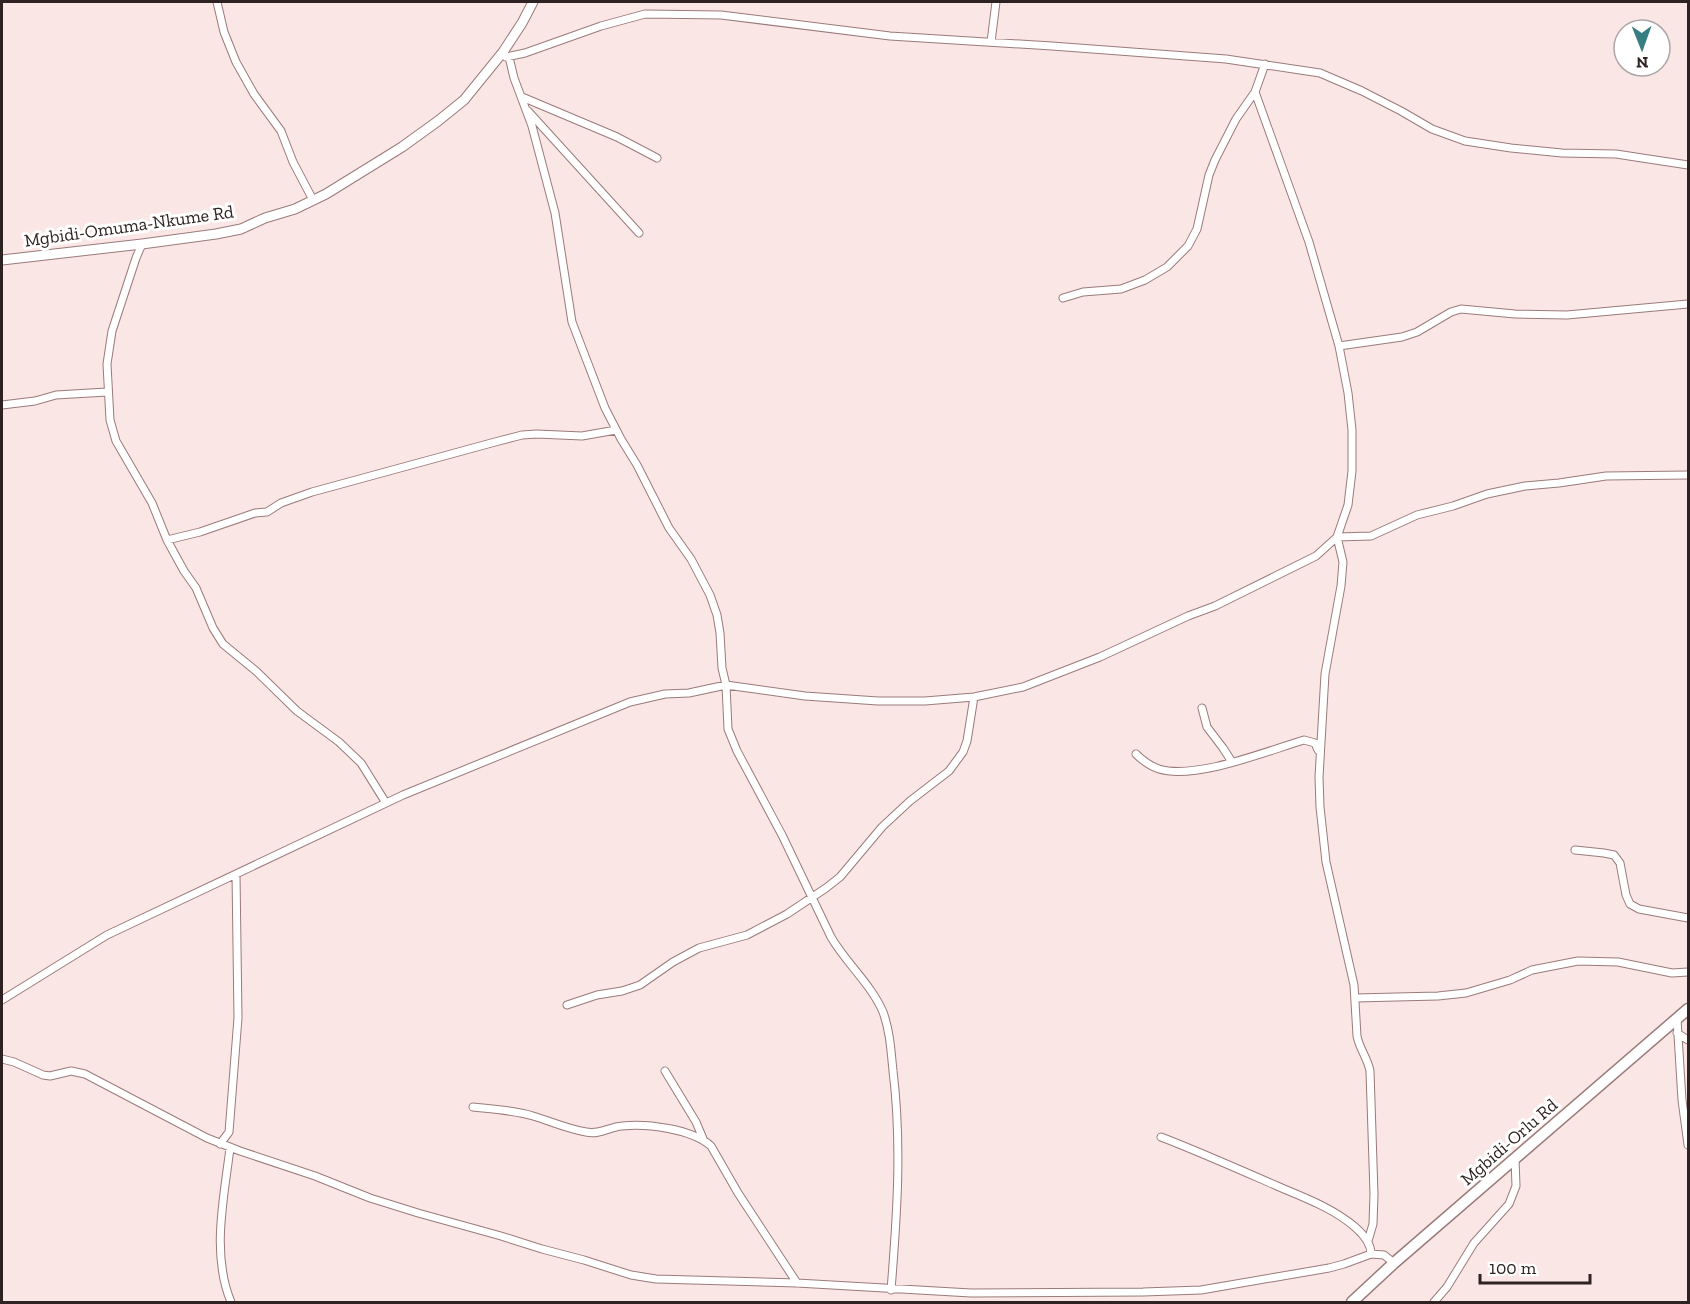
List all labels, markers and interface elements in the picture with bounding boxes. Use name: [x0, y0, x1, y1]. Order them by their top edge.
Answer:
north arrow: [1612, 18, 1672, 78]
text: N: [1636, 53, 1649, 72]
street label: Mgbidi-Omuma-Nkume Rd: [23, 200, 235, 252]
street label: Mgbidi-Orlu Rd: [1456, 1094, 1562, 1190]
scale bar: [1480, 1247, 1590, 1285]
text: 100 m: [1489, 1257, 1537, 1279]

